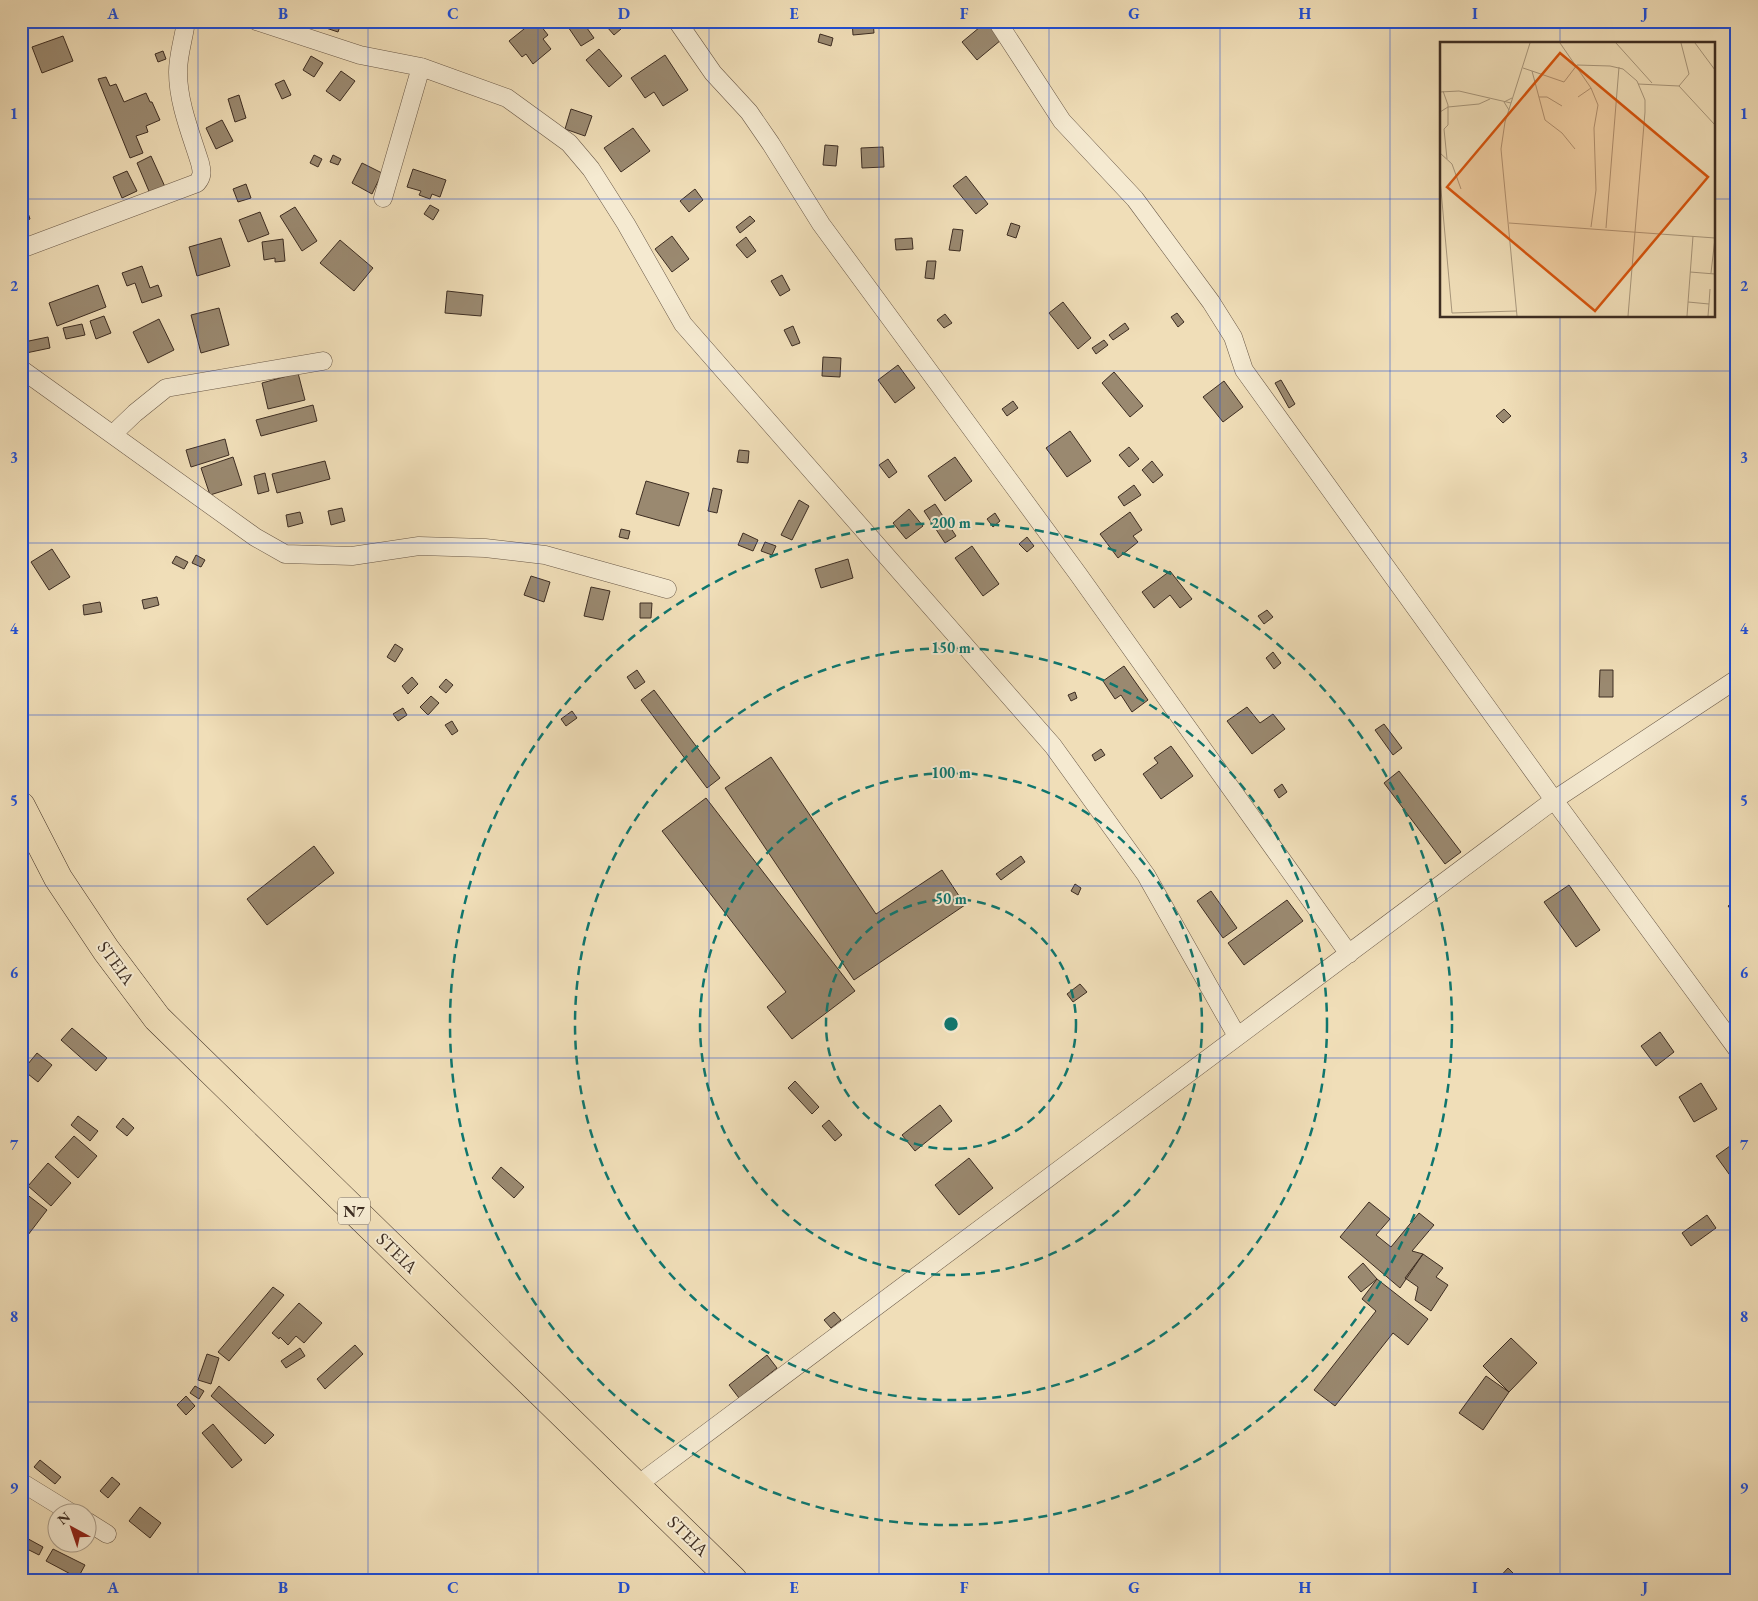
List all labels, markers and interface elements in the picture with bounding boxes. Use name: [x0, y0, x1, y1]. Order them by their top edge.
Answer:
text: A: [106, 3, 119, 24]
text: B: [278, 3, 288, 24]
text: C: [447, 3, 459, 24]
text: D: [618, 3, 630, 24]
text: E: [789, 3, 799, 24]
text: F: [960, 3, 969, 24]
text: G: [1128, 3, 1140, 24]
text: H: [1299, 3, 1312, 24]
text: I: [1472, 3, 1478, 24]
text: J: [1640, 3, 1648, 24]
inset map: [1440, 42, 1716, 318]
text: 1: [10, 103, 18, 124]
text: 1: [1740, 103, 1748, 124]
text: 2: [10, 275, 19, 296]
text: 2: [1740, 275, 1749, 296]
text: 3: [10, 447, 18, 468]
text: 3: [1740, 447, 1748, 468]
text: 200 m: [931, 513, 971, 532]
text: 4: [10, 618, 19, 639]
text: 4: [1740, 618, 1749, 639]
text: 150 m: [931, 638, 971, 657]
text: 100 m: [931, 763, 971, 782]
text: 5: [10, 790, 18, 811]
text: 5: [1740, 790, 1748, 811]
text: 50 m: [935, 889, 967, 908]
street label: STEIA: [93, 936, 140, 990]
text: 6: [10, 962, 19, 983]
text: 6: [1740, 962, 1749, 983]
centre of rings: [942, 1015, 960, 1033]
text: 7: [10, 1134, 19, 1155]
text: 7: [1740, 1134, 1749, 1155]
road number: N7: [338, 1198, 370, 1224]
street label: STEIA: [372, 1227, 423, 1278]
text: 8: [10, 1306, 18, 1327]
text: 8: [1740, 1306, 1748, 1327]
text: 9: [10, 1477, 19, 1498]
text: 9: [1740, 1477, 1749, 1498]
north arrow: [48, 1504, 98, 1554]
text: N: [54, 1507, 74, 1529]
street label: STEIA: [663, 1510, 714, 1561]
text: A: [106, 1577, 119, 1598]
text: B: [278, 1577, 288, 1598]
text: C: [447, 1577, 459, 1598]
text: D: [618, 1577, 630, 1598]
text: E: [789, 1577, 799, 1598]
text: F: [960, 1577, 969, 1598]
text: G: [1128, 1577, 1140, 1598]
text: H: [1299, 1577, 1312, 1598]
text: I: [1472, 1577, 1478, 1598]
text: J: [1640, 1577, 1648, 1598]

